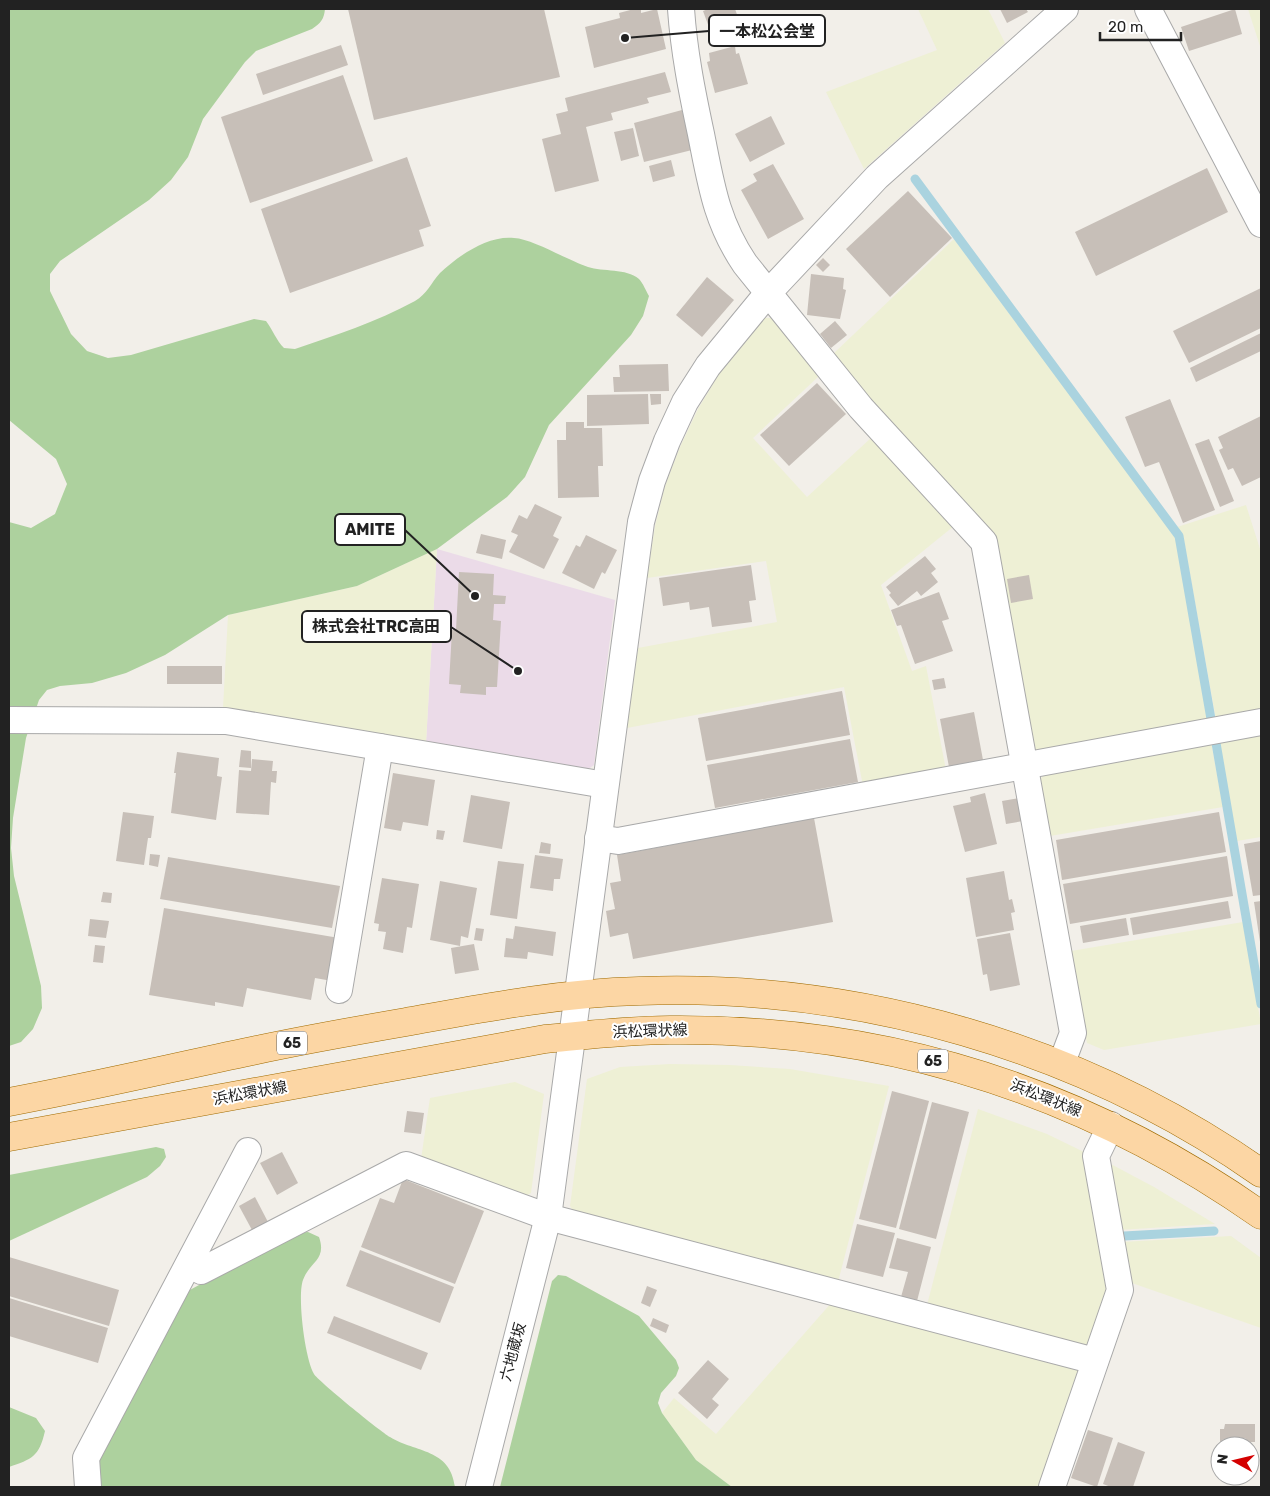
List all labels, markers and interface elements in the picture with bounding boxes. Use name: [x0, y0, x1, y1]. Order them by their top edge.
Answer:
scale bar: [1100, 10, 1181, 42]
callout: 一本松公会堂: [709, 15, 825, 46]
text: 20 m: [1108, 18, 1143, 36]
text: 一本松公会堂: [719, 22, 815, 41]
callout: AMITE: [335, 514, 405, 545]
text: AMITE: [345, 520, 395, 539]
callout: 株式会社TRC高田: [302, 611, 451, 642]
text: 株式会社TRC高田: [312, 617, 440, 636]
street label: 浜松環状線: [612, 1021, 688, 1041]
road number: 65: [277, 1032, 307, 1054]
road number: 65: [918, 1050, 948, 1072]
street label: 浜松環状線: [1008, 1076, 1084, 1120]
street label: 浜松環状線: [211, 1078, 289, 1108]
street label: 六地蔵坂: [497, 1321, 529, 1383]
north arrow: [1210, 1436, 1260, 1486]
text: N: [1214, 1453, 1232, 1465]

